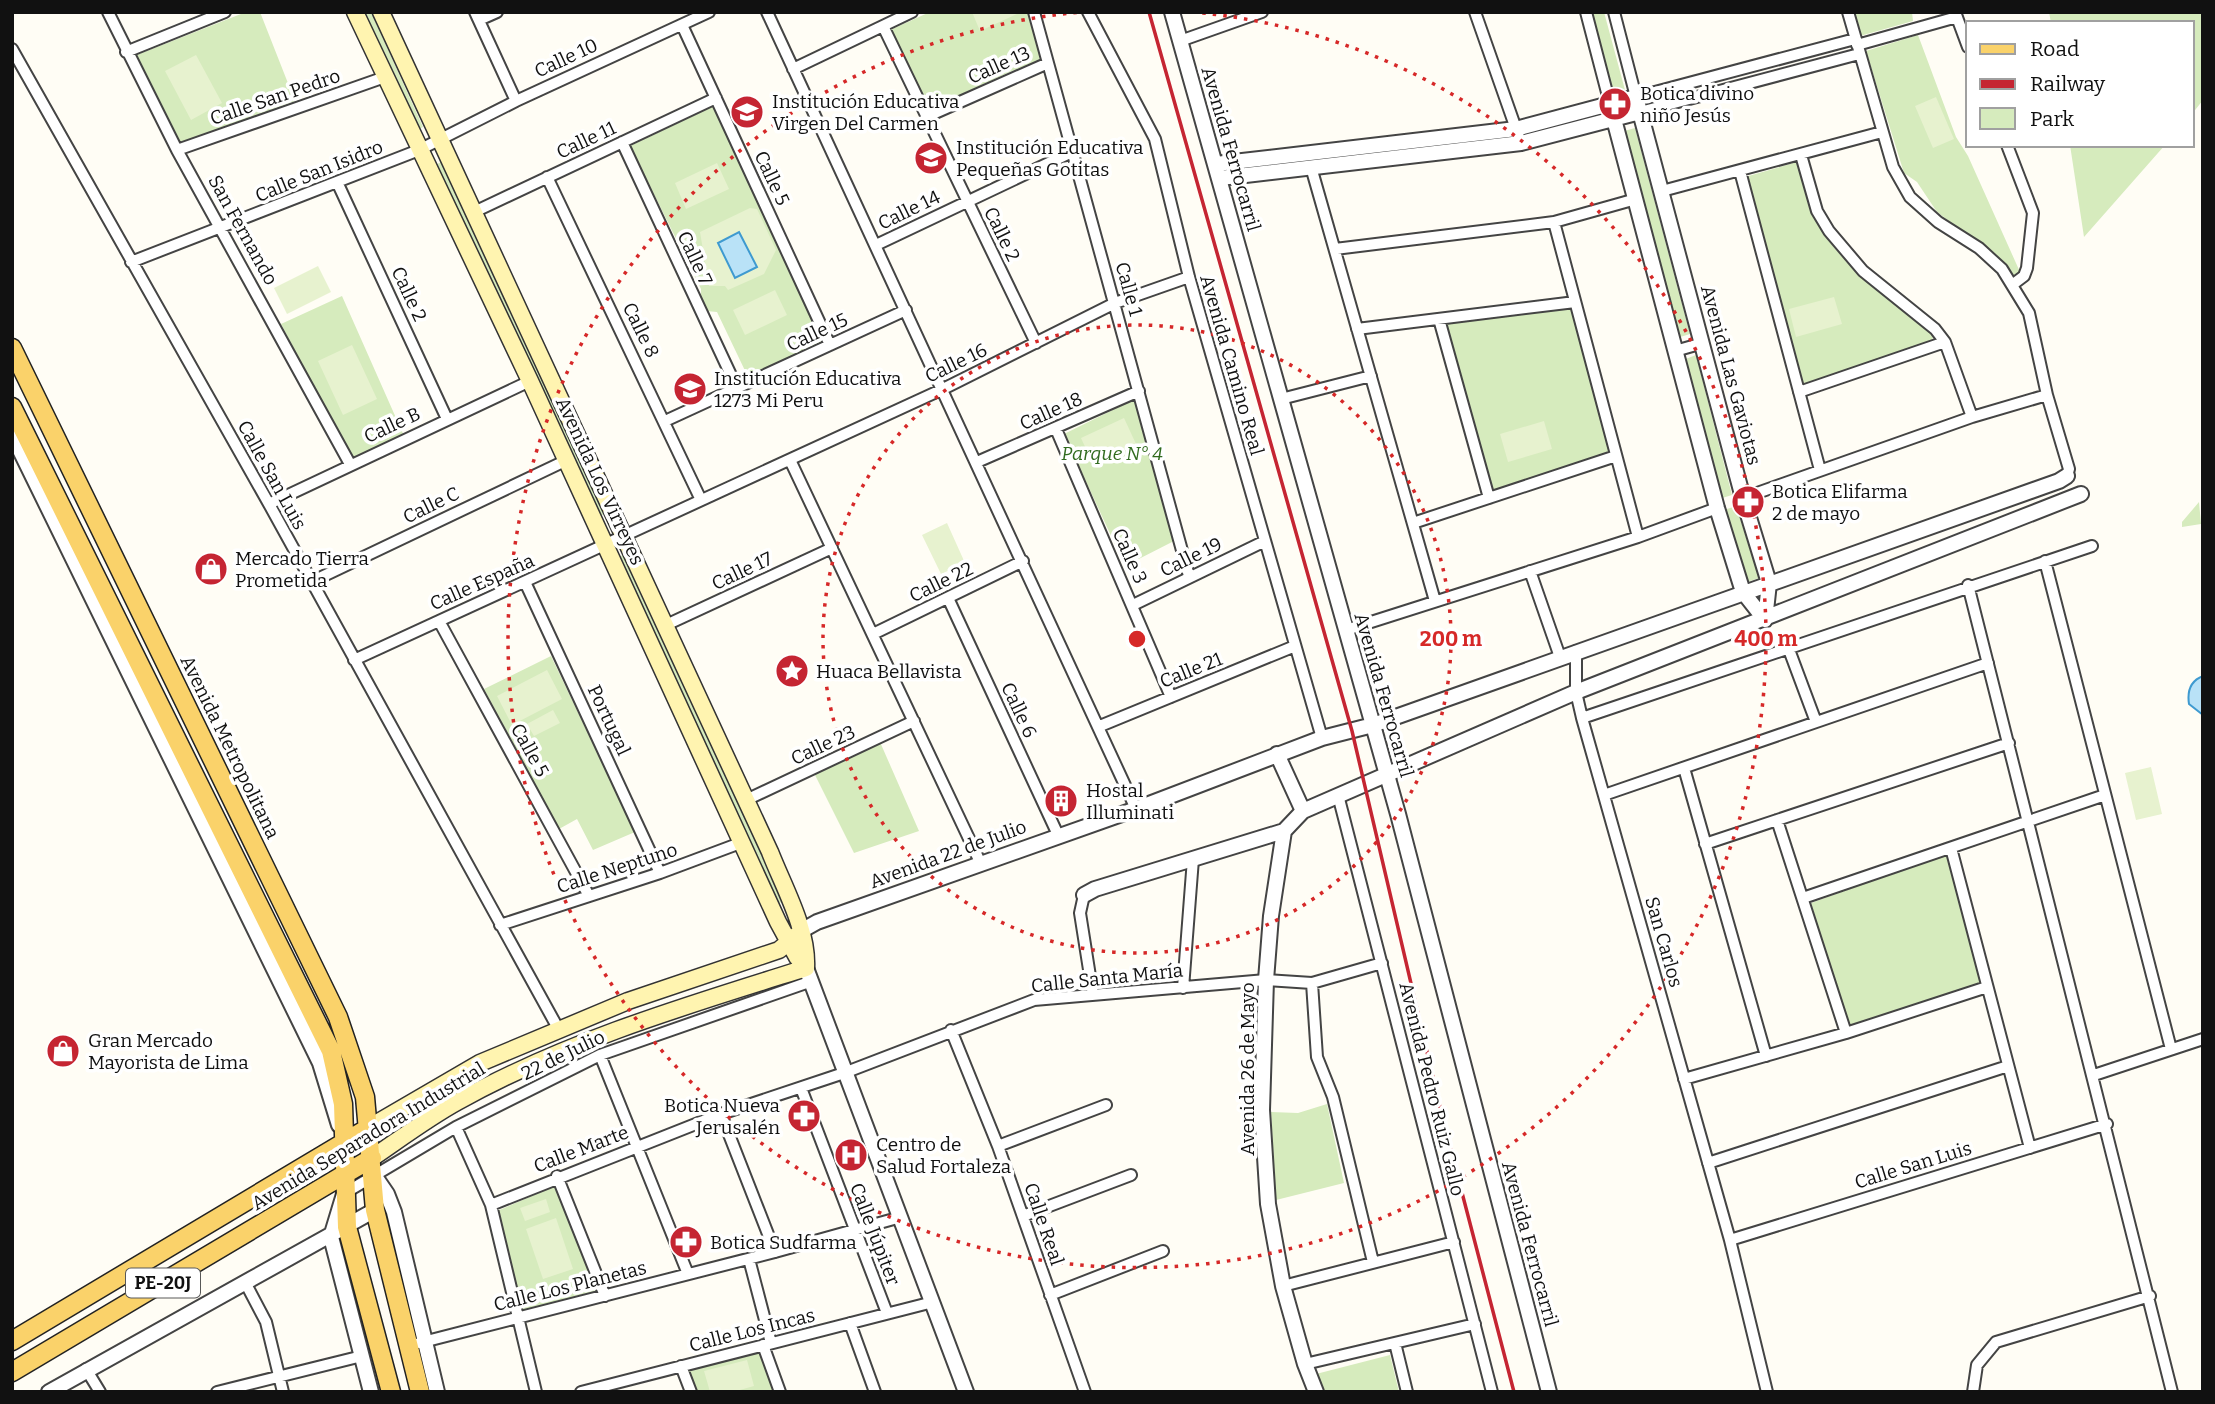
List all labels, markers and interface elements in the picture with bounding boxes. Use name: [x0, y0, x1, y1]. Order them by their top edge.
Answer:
legend: [1966, 21, 2194, 147]
street label: Calle 10: [531, 33, 601, 83]
text: Road: [2030, 36, 2079, 62]
street label: Calle 13: [964, 41, 1034, 89]
street label: Calle San Pedro: [207, 64, 343, 130]
street label: Avenida Ferrocarril: [1197, 64, 1265, 234]
text: Railway: [2030, 71, 2106, 97]
place label: Botica divino niño Jesús: [1640, 82, 1754, 127]
pharmacy icon: Botica divino niño Jesús: [1596, 85, 1634, 123]
place label: Institución Educativa Virgen Del Carmen: [772, 90, 960, 135]
school or university icon: Institución Educativa Virgen Del Carmen: [728, 93, 766, 131]
text: Park: [2030, 106, 2074, 132]
street label: Calle 11: [553, 116, 620, 164]
street label: Calle San Isidro: [252, 135, 386, 207]
place label: Institución Educativa Pequeñas Gotitas: [956, 136, 1144, 181]
school or university icon: Institución Educativa Pequeñas Gotitas: [912, 139, 950, 177]
street label: Calle 5: [749, 147, 795, 209]
street label: San Fernando: [203, 171, 283, 289]
street label: Calle 14: [874, 185, 944, 235]
street label: Calle 2: [979, 203, 1025, 265]
street label: Calle 7: [673, 227, 718, 289]
street label: Calle 1: [1110, 259, 1148, 319]
street label: Calle 2: [386, 263, 432, 325]
street label: Avenida Camino Real: [1195, 272, 1269, 458]
street label: Avenida Las Gaviotas: [1696, 283, 1766, 467]
street label: Calle 8: [618, 299, 664, 361]
street label: Calle 15: [783, 308, 851, 356]
street label: Calle 16: [921, 338, 991, 388]
place label: Institución Educativa 1273 Mi Peru: [714, 367, 902, 412]
school or university icon: Institución Educativa 1273 Mi Peru: [671, 370, 709, 408]
street label: Calle 18: [1016, 387, 1086, 435]
street label: Avenida Los Virreyes: [551, 393, 649, 569]
street label: Calle B: [360, 402, 424, 448]
street label: Calle San Luis: [233, 416, 311, 534]
park label: Parque N° 4: [1061, 442, 1163, 465]
place label: Botica Elifarma 2 de mayo: [1772, 480, 1908, 525]
street label: Calle C: [399, 482, 463, 528]
pharmacy icon: Botica Elifarma 2 de mayo: [1729, 483, 1767, 521]
street label: Calle 3: [1108, 525, 1152, 587]
street label: Calle 19: [1156, 532, 1226, 582]
place label: Mercado Tierra Prometida: [235, 547, 369, 592]
street label: Calle 17: [708, 547, 776, 595]
street label: Calle España: [426, 548, 538, 615]
shop icon: Mercado Tierra Prometida: [192, 550, 230, 588]
street label: Calle 22: [905, 557, 977, 607]
street label: Avenida Ferrocarril: [1350, 610, 1418, 780]
text: 200 m: [1420, 626, 1482, 652]
text: 400 m: [1734, 626, 1798, 652]
centre of rings: [1125, 627, 1149, 651]
street label: Calle 21: [1156, 647, 1226, 693]
street label: Avenida Metropolitana: [176, 652, 285, 843]
place icon: Huaca Bellavista: [773, 652, 811, 690]
place label: Huaca Bellavista: [816, 660, 962, 683]
street label: Calle 6: [996, 679, 1042, 741]
street label: Portugal: [583, 681, 635, 759]
street label: Calle 5: [506, 719, 554, 781]
street label: Calle 23: [787, 720, 859, 770]
place label: Hostal Illuminati: [1086, 779, 1174, 824]
building icon: Hostal Illuminati: [1042, 782, 1080, 820]
street label: Avenida 22 de Julio: [866, 815, 1030, 893]
street label: Calle Neptuno: [554, 838, 680, 898]
street label: San Carlos: [1640, 894, 1688, 990]
street label: Calle Santa María: [1030, 959, 1185, 997]
street label: Avenida Pedro Ruiz Gallo: [1394, 980, 1470, 1198]
street label: Avenida 26 de Mayo: [1236, 982, 1259, 1156]
street label: 22 de Julio: [518, 1025, 608, 1085]
place label: Gran Mercado Mayorista de Lima: [88, 1029, 249, 1074]
shop icon: Gran Mercado Mayorista de Lima: [44, 1032, 82, 1070]
street label: Avenida Separadora Industrial: [247, 1057, 489, 1215]
place label: Botica Nueva Jerusalén: [664, 1094, 781, 1139]
pharmacy icon: Botica Nueva Jerusalén: [785, 1097, 823, 1135]
street label: Calle Marte: [530, 1120, 632, 1178]
place label: Centro de Salud Fortaleza: [876, 1133, 1012, 1178]
hospital icon: Centro de Salud Fortaleza: [832, 1136, 870, 1174]
street label: Calle San Luis: [1852, 1136, 1974, 1194]
street label: Avenida Ferrocarril: [1497, 1159, 1563, 1329]
street label: Calle Júpiter: [845, 1180, 905, 1289]
street label: Calle Real: [1019, 1180, 1069, 1268]
pharmacy icon: Botica Sudfarma: [667, 1223, 705, 1261]
place label: Botica Sudfarma: [710, 1231, 857, 1254]
street label: Calle Los Planetas: [491, 1256, 649, 1316]
road number: PE-20J: [126, 1268, 200, 1298]
street label: Calle Los Incas: [687, 1303, 817, 1357]

